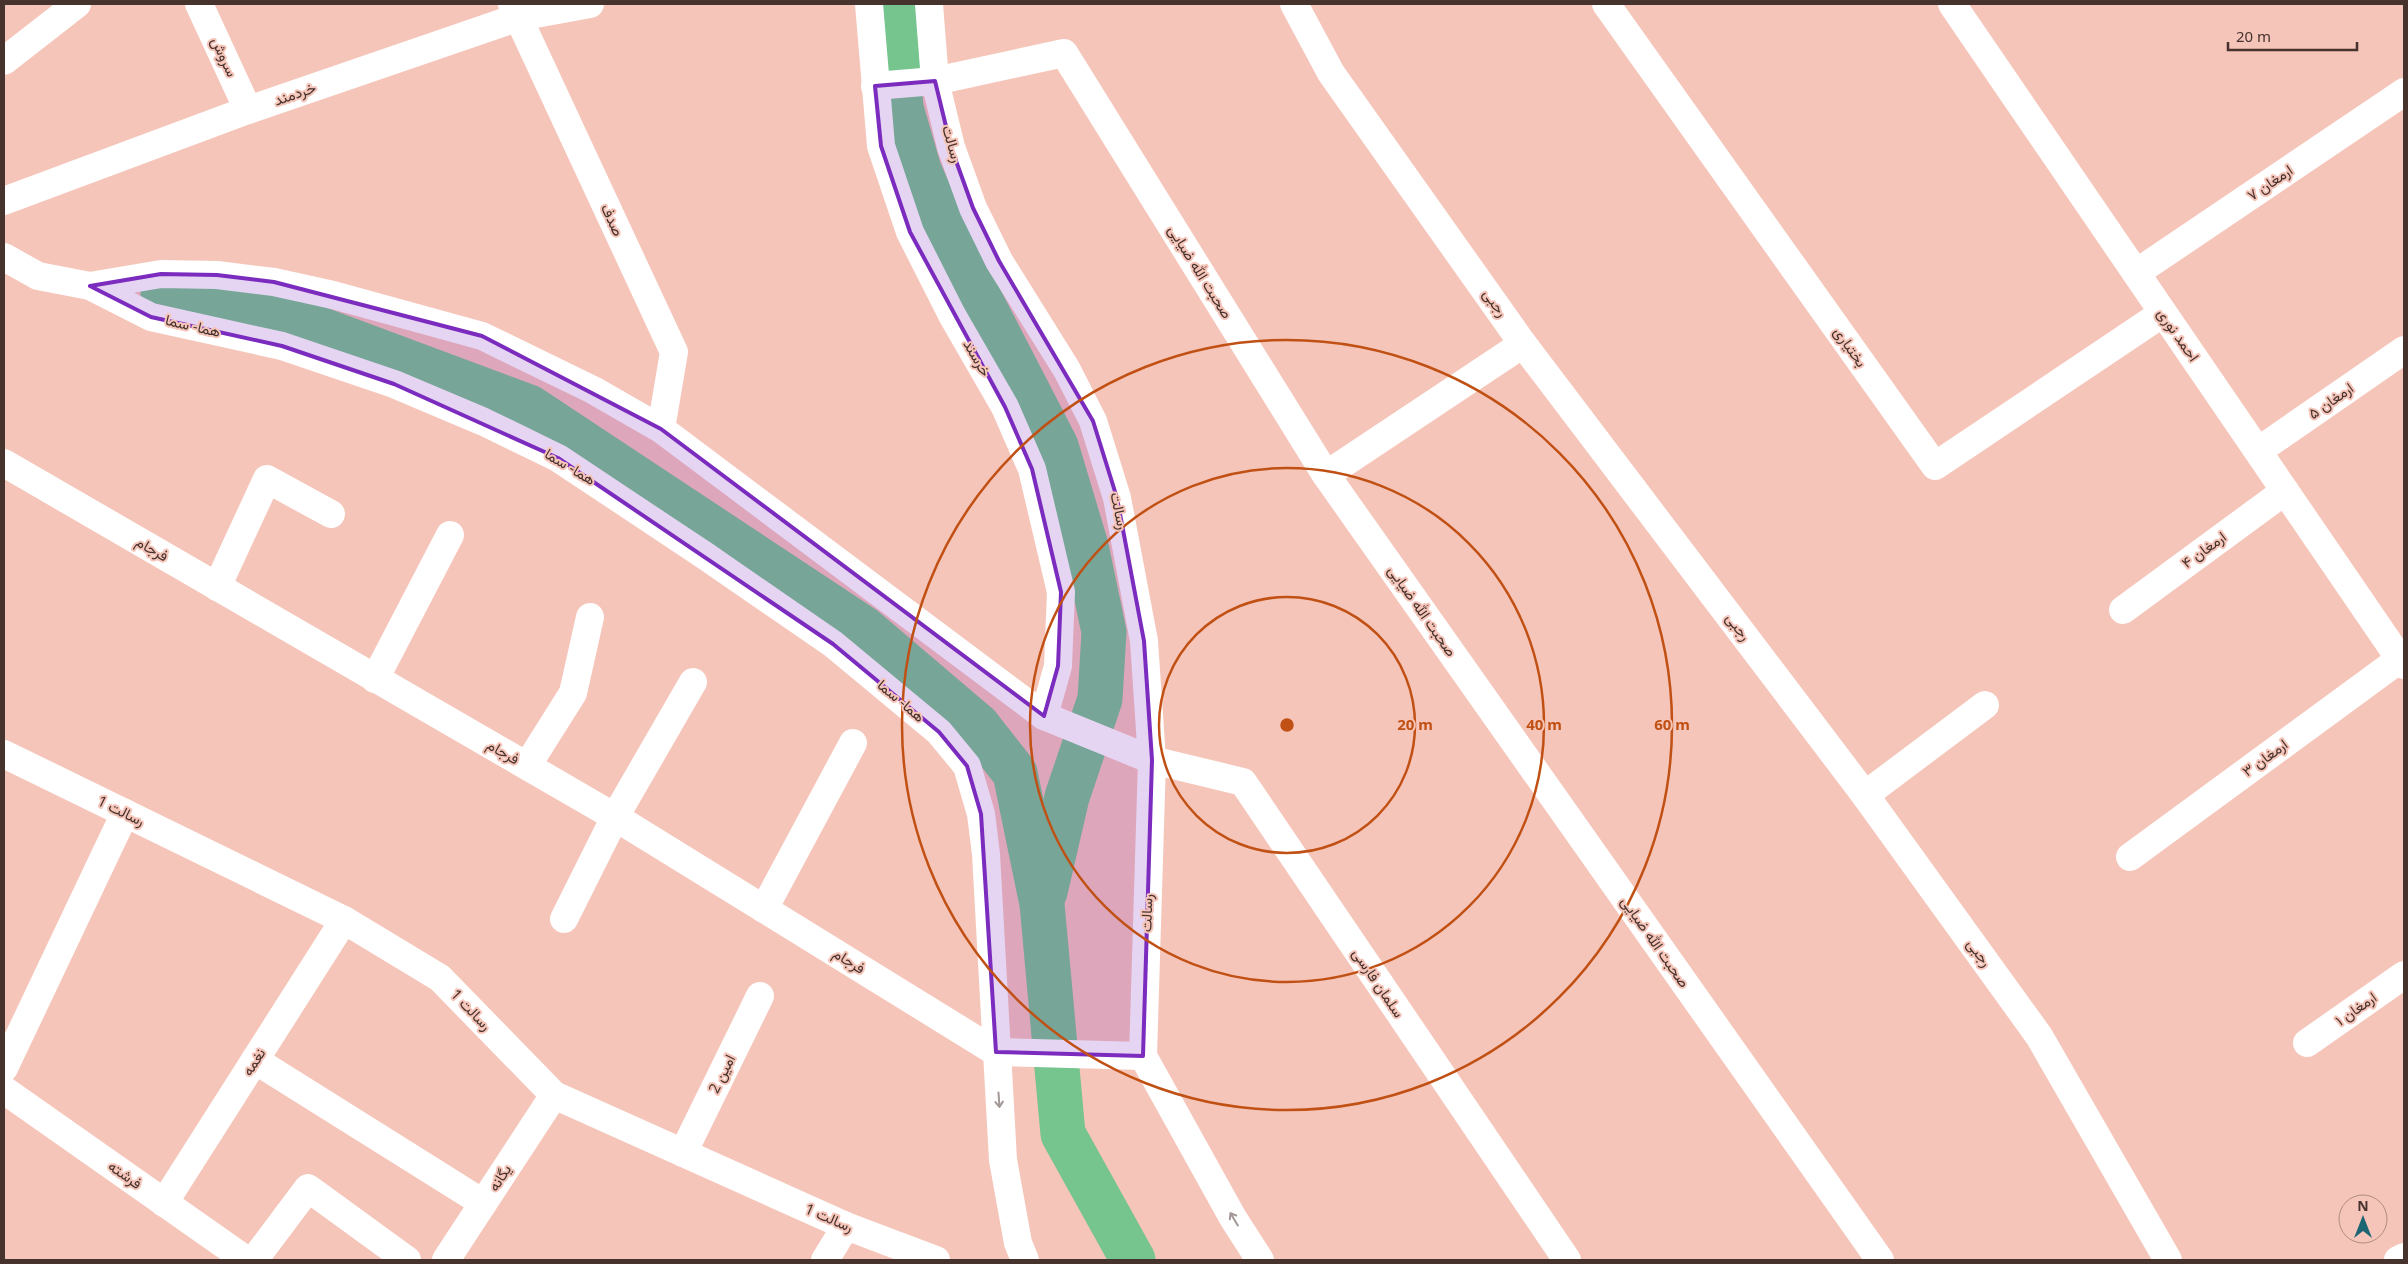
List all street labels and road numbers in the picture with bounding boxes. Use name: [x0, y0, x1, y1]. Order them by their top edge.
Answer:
street label: سروش: [206, 33, 243, 80]
street label: خردمند: [271, 77, 318, 109]
street label: رسالت: [938, 123, 968, 165]
street label: ارمغان ۷: [2243, 160, 2296, 205]
street label: صدف: [597, 200, 629, 239]
street label: صحبت الله ضیایی: [1163, 221, 1238, 323]
street label: رجبی: [1478, 284, 1513, 321]
street label: احمد نوری: [2152, 304, 2204, 366]
street label: هما- سما: [164, 309, 223, 341]
street label: بختیاری: [1829, 322, 1872, 371]
street label: خرسند: [959, 335, 996, 380]
street label: ارمغان ۵: [2304, 377, 2357, 423]
street label: هما- سما: [541, 443, 600, 489]
street label: رسالت: [1106, 490, 1134, 531]
street label: ارمغان ۴: [2177, 526, 2230, 572]
street label: فرجام: [132, 531, 173, 566]
street label: صحبت الله ضیایی: [1383, 561, 1462, 661]
street label: رجبی: [1721, 608, 1756, 645]
street label: هما- سما: [874, 675, 930, 726]
street label: فرجام: [483, 734, 524, 769]
street label: ارمغان ۳: [2238, 734, 2291, 781]
street label: رسالت 1: [94, 790, 149, 830]
street label: صحبت الله ضیایی: [1616, 892, 1695, 992]
street label: رسالت: [1135, 894, 1157, 932]
street label: رجبی: [1962, 934, 1997, 971]
street label: فرجام: [829, 943, 870, 979]
street label: سلمان فارسی: [1347, 944, 1409, 1022]
street label: رسالت 1: [447, 984, 496, 1034]
street label: ارمغان ۱: [2331, 987, 2380, 1030]
street label: نغمه: [237, 1044, 269, 1079]
street label: امین 2: [703, 1051, 740, 1097]
street label: فرشته: [105, 1155, 147, 1193]
street label: یگانه: [483, 1160, 515, 1195]
street label: رسالت 1: [802, 1198, 857, 1236]

